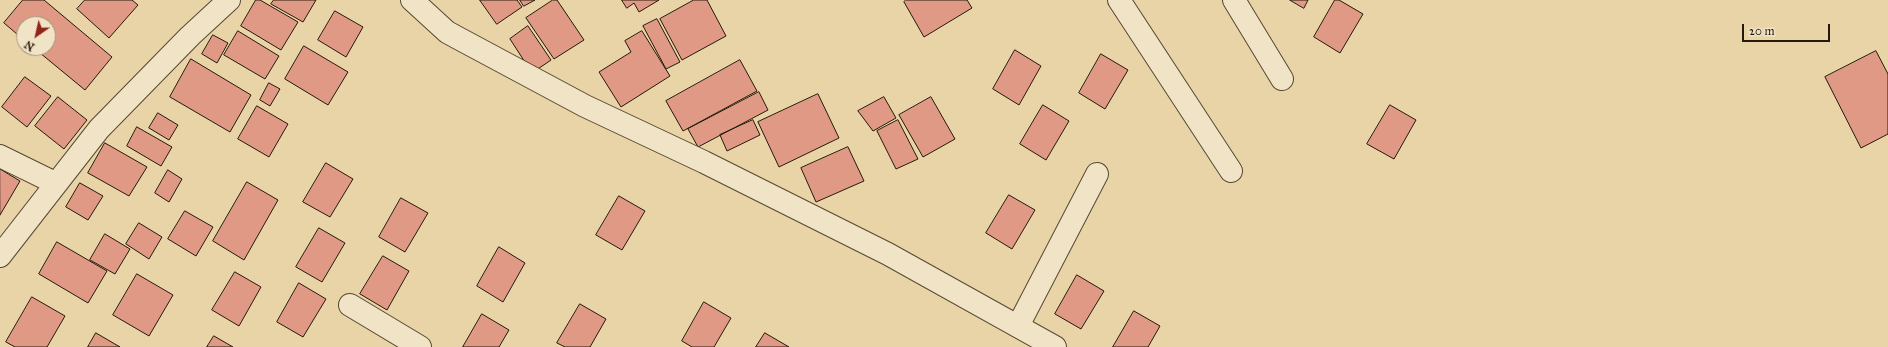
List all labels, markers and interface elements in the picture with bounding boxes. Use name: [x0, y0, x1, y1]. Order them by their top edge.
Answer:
north arrow: [16, 16, 56, 56]
scale bar: [1744, 16, 1832, 42]
text: 20 m: [1749, 24, 1775, 38]
text: N: [22, 38, 37, 54]

